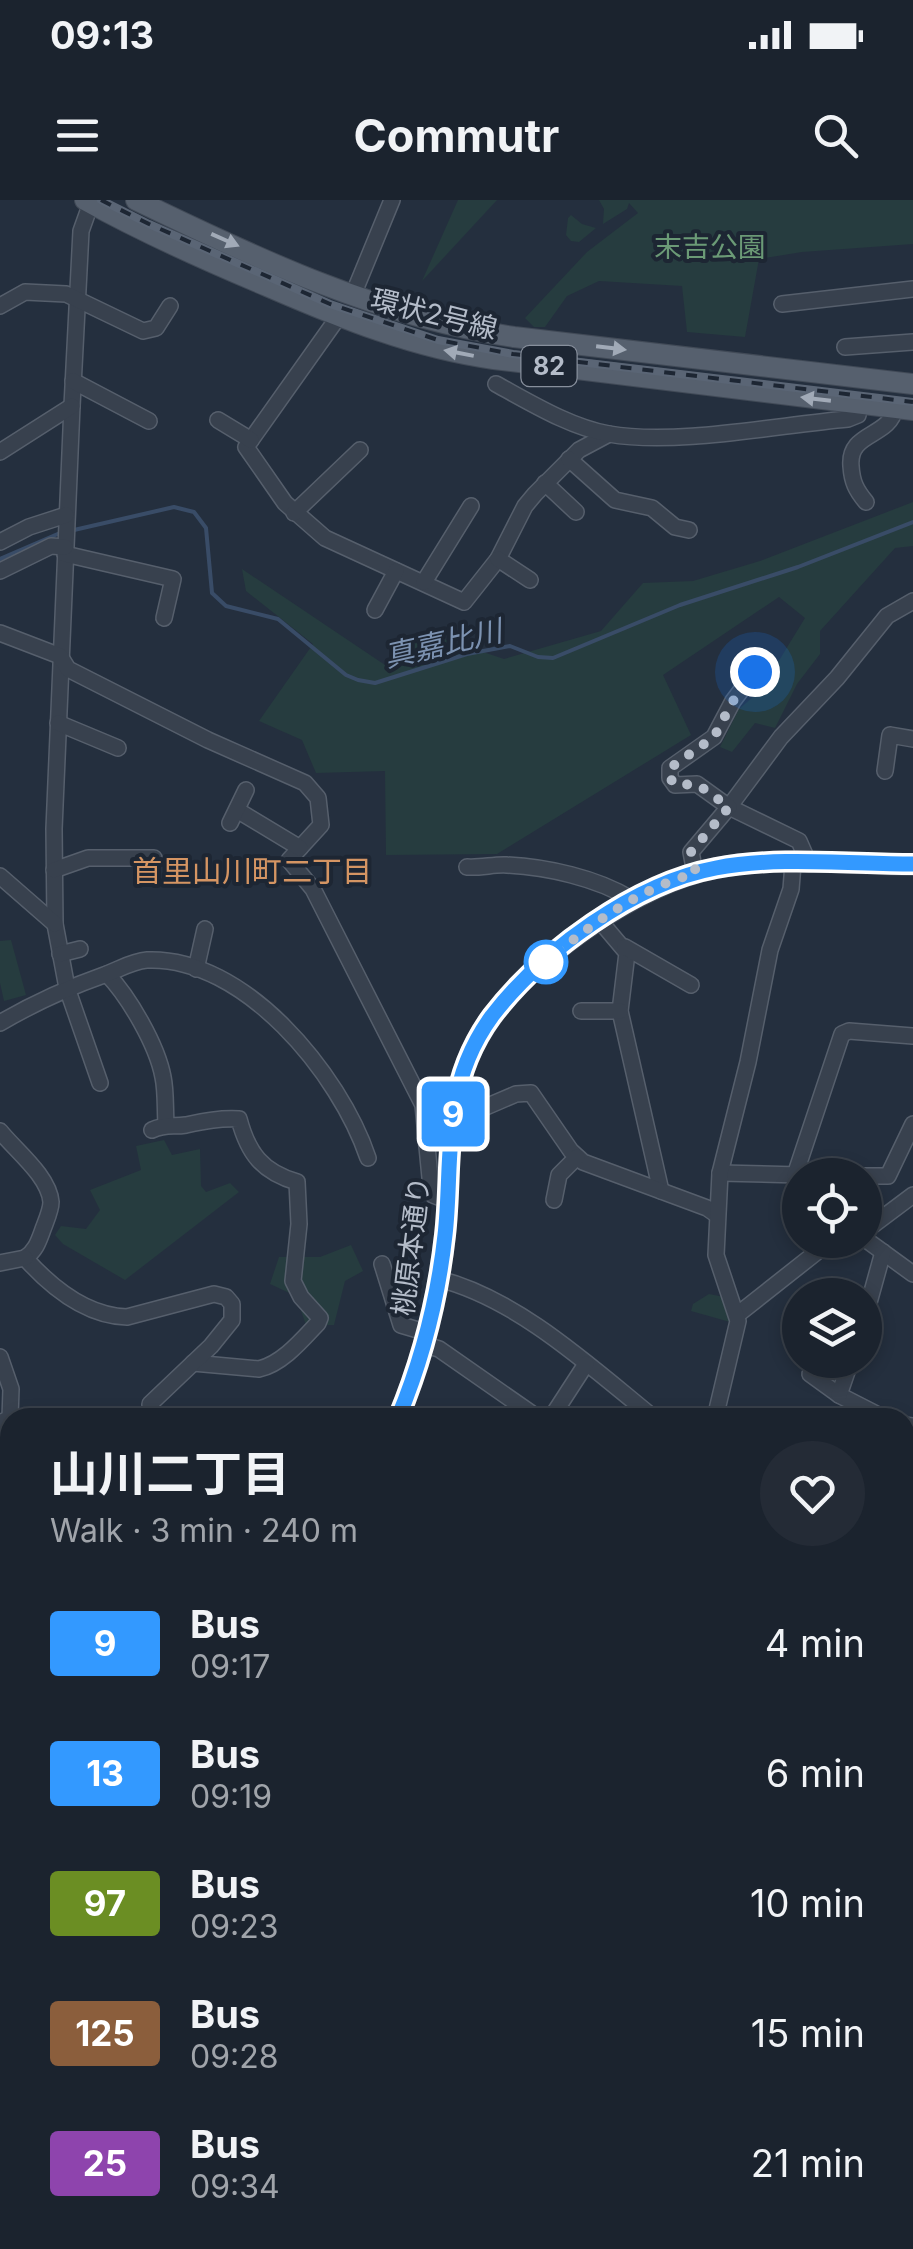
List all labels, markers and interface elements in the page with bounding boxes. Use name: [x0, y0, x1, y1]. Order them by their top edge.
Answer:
text: 09:13: [50, 12, 154, 58]
icon: menu: [50, 108, 105, 163]
text: Commutr: [354, 108, 559, 163]
icon: search: [808, 108, 863, 163]
park label: 末吉公園: [654, 230, 766, 264]
one-way arrow: [210, 232, 240, 248]
street label: 環状2号線: [367, 282, 501, 346]
one-way arrow: [596, 340, 627, 356]
one-way arrow: [443, 345, 474, 361]
road number: 82: [522, 346, 576, 386]
one-way arrow: [800, 391, 832, 407]
water label: 真嘉比川: [380, 611, 508, 674]
your location: [730, 647, 780, 697]
district label: 首里山川町二丁目: [132, 853, 372, 889]
unlabelled marker: [525, 941, 567, 983]
line badge: 9: [420, 1082, 486, 1146]
text: 9: [442, 1093, 464, 1135]
map controls: [782, 1158, 882, 1378]
button: locate: [782, 1158, 882, 1258]
street label: 桃原本通り: [386, 1174, 436, 1318]
button: layers: [782, 1278, 882, 1378]
button: heart: [760, 1441, 865, 1546]
text: 山川二丁目: [50, 1444, 290, 1503]
text: Walk · 3 min · 240 m: [50, 1511, 358, 1550]
text: Bus: [190, 1601, 260, 1647]
text: 4 min: [765, 1620, 865, 1666]
text: 9: [94, 1622, 116, 1664]
text: 09:17: [190, 1647, 270, 1686]
text: Bus: [190, 1731, 260, 1777]
text: 6 min: [766, 1750, 865, 1796]
text: 13: [86, 1752, 124, 1794]
text: 09:19: [190, 1777, 272, 1816]
text: Bus: [190, 1861, 260, 1907]
text: 10 min: [750, 1880, 865, 1926]
text: 97: [84, 1882, 126, 1924]
text: 09:23: [190, 1907, 279, 1946]
text: Bus: [190, 1991, 260, 2037]
text: 15 min: [751, 2010, 865, 2056]
text: 125: [75, 2012, 135, 2054]
text: 09:28: [190, 2037, 279, 2076]
text: Bus: [190, 2121, 260, 2167]
text: 21 min: [751, 2140, 865, 2186]
text: 25: [83, 2142, 127, 2184]
text: 09:34: [190, 2167, 280, 2206]

